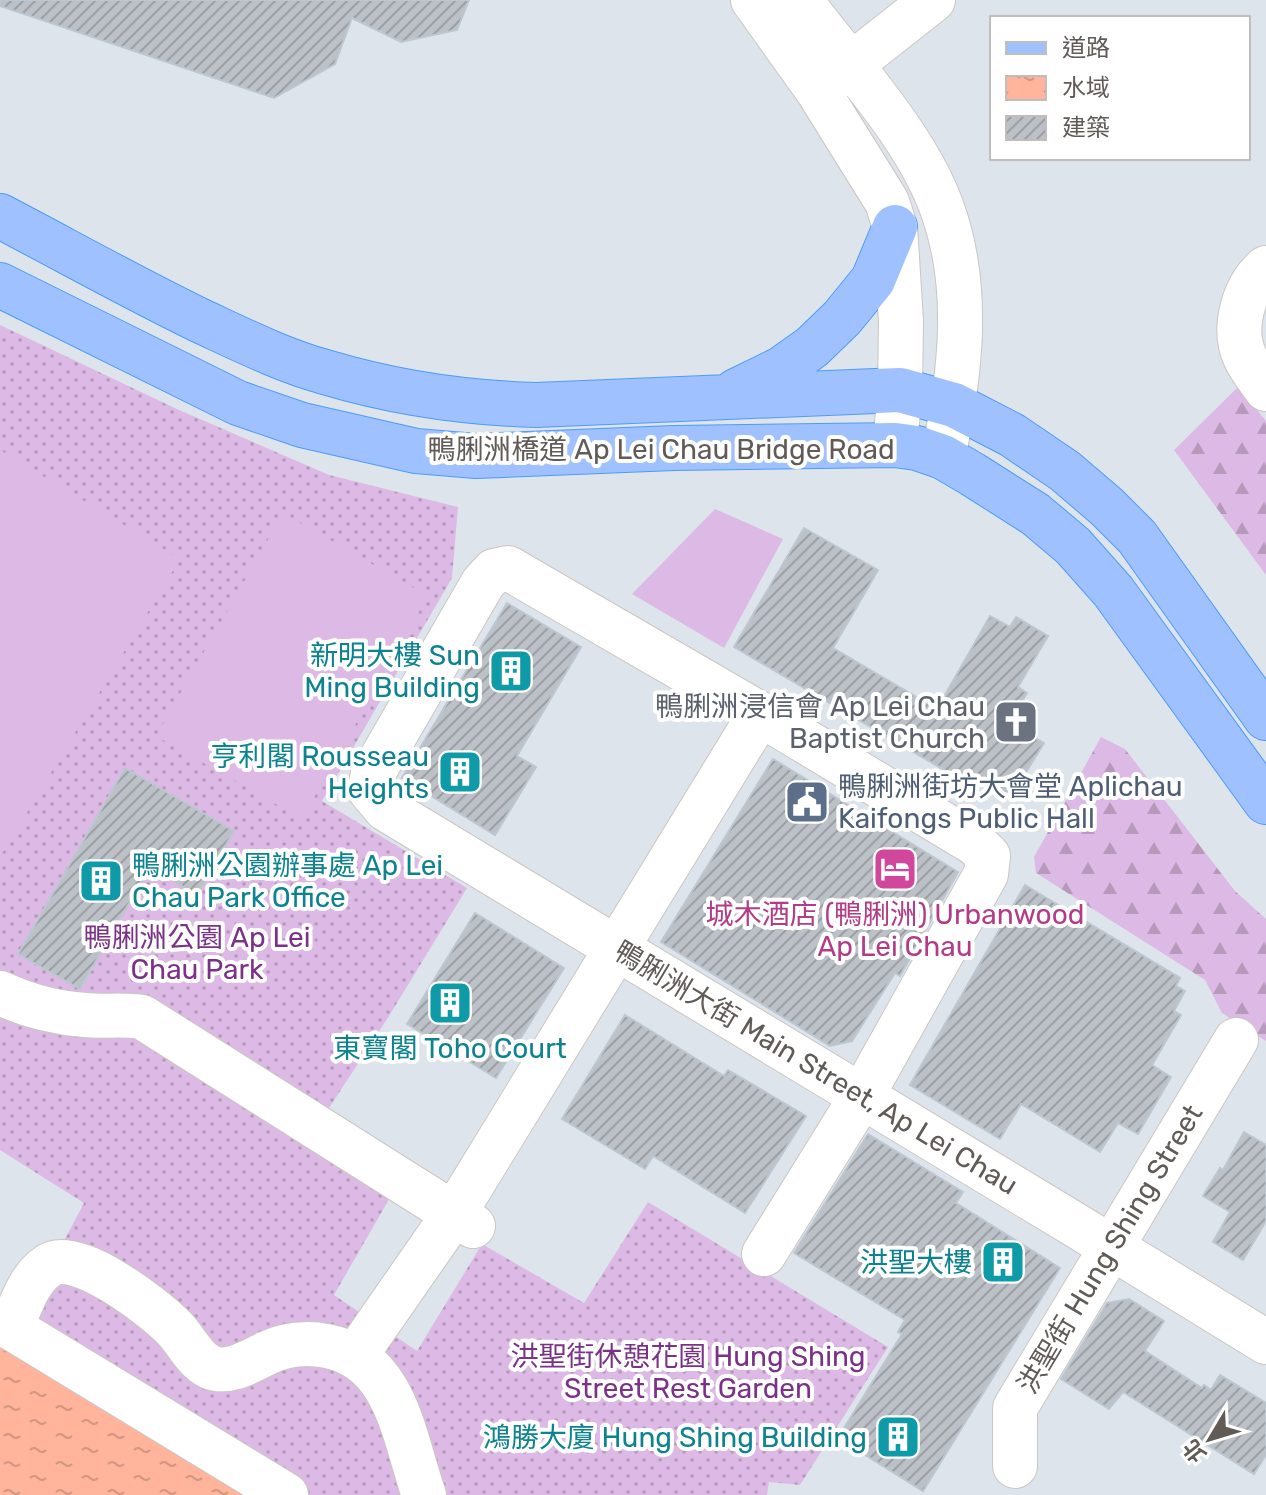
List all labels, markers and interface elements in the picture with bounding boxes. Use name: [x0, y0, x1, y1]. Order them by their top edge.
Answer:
legend: [990, 16, 1250, 160]
text: 道路: [1062, 34, 1110, 62]
text: 水域: [1062, 74, 1110, 102]
text: 建築: [1062, 114, 1110, 142]
street label: 鴨脷洲橋道 Ap Lei Chau Bridge Road: [427, 433, 895, 466]
place label: 新明大樓 Sun Ming Building: [304, 639, 480, 704]
building icon: 新明大樓 Sun Ming Building: [487, 647, 535, 695]
place label: 鴨脷洲浸信會 Ap Lei Chau Baptist Church: [655, 690, 985, 755]
church icon: 鴨脷洲浸信會 Ap Lei Chau Baptist Church: [992, 698, 1040, 746]
place label: 亨利閣 Rousseau Heights: [210, 740, 429, 805]
building icon: 亨利閣 Rousseau Heights: [436, 748, 484, 796]
place label: 鴨脷洲街坊大會堂 Aplichau Kaifongs Public Hall: [838, 770, 1183, 835]
public building icon: 鴨脷洲街坊大會堂 Aplichau Kaifongs Public Hall: [783, 778, 831, 826]
hotel icon: 城木酒店 (鴨脷洲) Urbanwood Ap Lei Chau: [871, 845, 919, 893]
place label: 鴨脷洲公園辦事處 Ap Lei Chau Park Office: [132, 849, 443, 914]
building icon: 鴨脷洲公園辦事處 Ap Lei Chau Park Office: [77, 857, 125, 905]
place label: 城木酒店 (鴨脷洲) Urbanwood Ap Lei Chau: [706, 898, 1084, 963]
park label: 鴨脷洲公園 Ap Lei Chau Park: [83, 921, 311, 986]
street label: 鴨脷洲大街 Main Street, Ap Lei Chau: [609, 934, 1023, 1202]
building icon: 東寶閣 Toho Court: [426, 979, 474, 1027]
place label: 東寶閣 Toho Court: [333, 1032, 567, 1065]
street label: 洪聖街 Hung Shing Street: [1011, 1099, 1209, 1399]
building icon: 洪聖大樓: [979, 1238, 1027, 1286]
place label: 洪聖大樓: [860, 1246, 972, 1279]
park label: 洪聖街休憩花園 Hung Shing Street Rest Garden: [510, 1340, 866, 1405]
north arrow: [1170, 1399, 1250, 1479]
building icon: 鴻勝大廈 Hung Shing Building: [874, 1413, 922, 1461]
place label: 鴻勝大廈 Hung Shing Building: [483, 1421, 867, 1454]
text: 北: [1177, 1434, 1212, 1468]

